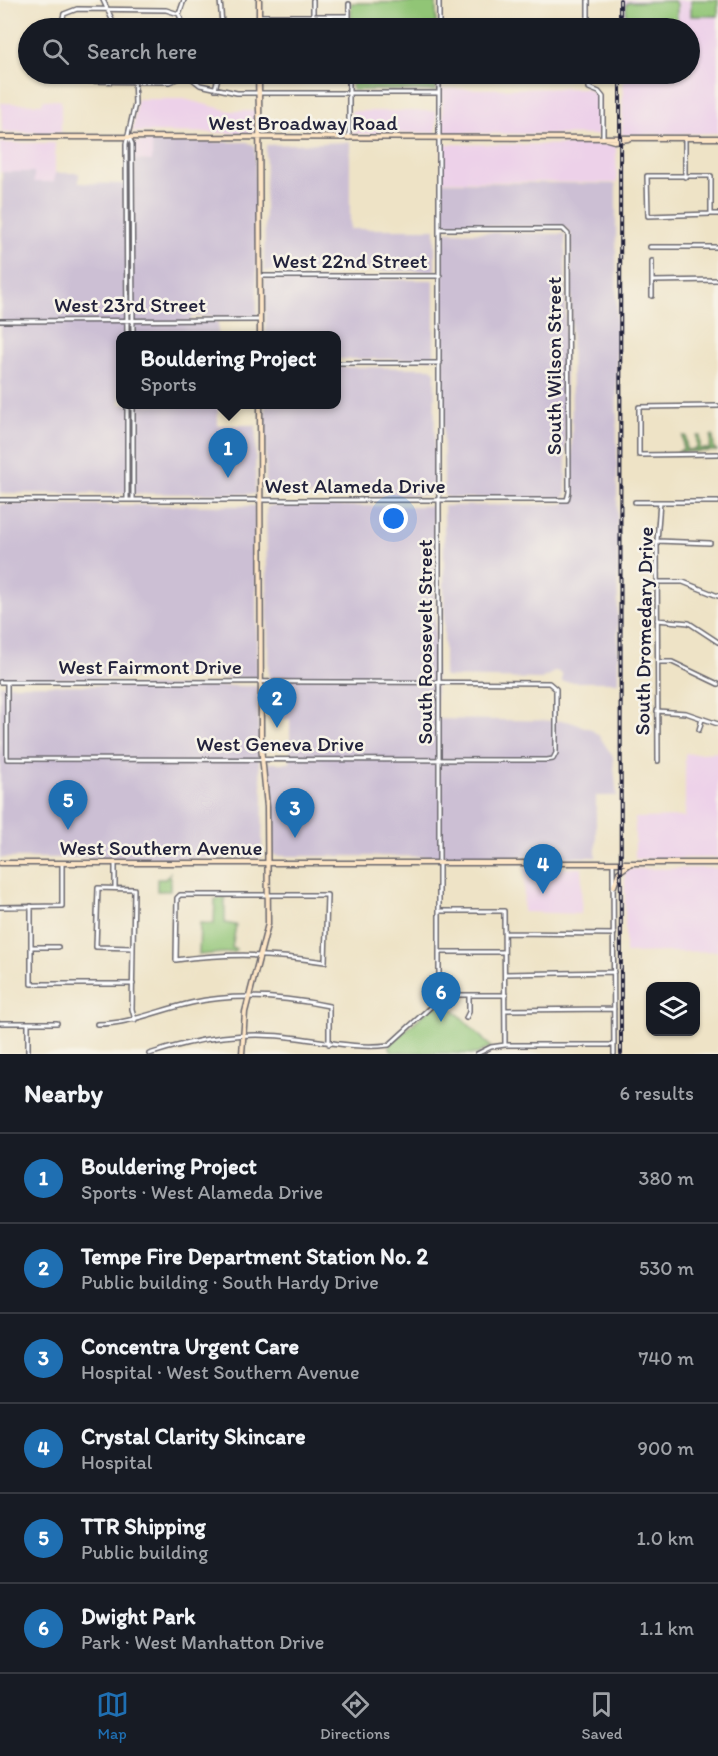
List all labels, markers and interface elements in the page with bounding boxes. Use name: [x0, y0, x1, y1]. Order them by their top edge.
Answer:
search box: [18, 18, 700, 84]
icon: search: [39, 35, 72, 68]
text: Search here: [87, 38, 197, 65]
street label: West Broadway Road: [208, 110, 398, 135]
street label: West 22nd Street: [272, 248, 428, 273]
street label: South Wilson Street: [541, 277, 566, 455]
street label: West 23rd Street: [54, 292, 206, 317]
popup: [116, 331, 341, 409]
text: Bouldering Project: [141, 345, 316, 372]
text: Sports: [141, 372, 197, 396]
pin: 1: [208, 428, 248, 478]
street label: West Alameda Drive: [264, 473, 446, 498]
your location: [379, 504, 408, 533]
street label: South Dromedary Drive: [629, 526, 658, 736]
street label: South Roosevelt Street: [412, 539, 437, 745]
street label: West Fairmont Drive: [58, 654, 242, 679]
pin: 2: [258, 678, 296, 728]
street label: West Geneva Drive: [196, 731, 364, 756]
pin: 5: [48, 780, 88, 830]
pin: 3: [276, 788, 314, 838]
street label: West Southern Avenue: [60, 835, 262, 860]
pin: 4: [524, 844, 562, 894]
pin: 6: [422, 972, 460, 1022]
map controls: [646, 982, 700, 1036]
button: layers: [646, 982, 700, 1036]
text: Nearby: [24, 1077, 103, 1109]
text: 6 results: [620, 1081, 694, 1105]
text: Bouldering Project: [81, 1153, 257, 1180]
text: 1: [39, 1166, 48, 1190]
text: 380 m: [639, 1166, 694, 1190]
text: Sports · West Alameda Drive: [81, 1180, 323, 1204]
text: Tempe Fire Department Station No. 2: [81, 1243, 428, 1270]
text: 2: [38, 1256, 49, 1280]
text: 530 m: [639, 1256, 694, 1280]
text: Public building · South Hardy Drive: [81, 1270, 379, 1294]
text: Concentra Urgent Care: [81, 1333, 299, 1360]
text: 3: [38, 1346, 49, 1370]
text: 740 m: [638, 1346, 694, 1370]
text: Hospital · West Southern Avenue: [81, 1360, 359, 1384]
text: Crystal Clarity Skincare: [81, 1423, 306, 1450]
text: 4: [37, 1436, 50, 1460]
text: 900 m: [638, 1436, 694, 1460]
text: Hospital: [81, 1450, 153, 1474]
text: TTR Shipping: [81, 1513, 206, 1540]
text: 5: [38, 1526, 49, 1550]
text: 1.0 km: [637, 1526, 694, 1550]
text: Public building: [81, 1540, 208, 1564]
text: Dwight Park: [81, 1603, 195, 1630]
text: 6: [38, 1616, 49, 1640]
text: 1.1 km: [640, 1616, 694, 1640]
text: Park · West Manhatton Drive: [81, 1630, 324, 1654]
tab: Map: [96, 1688, 129, 1743]
tab: Directions: [320, 1688, 390, 1743]
tab: Saved: [582, 1688, 622, 1743]

